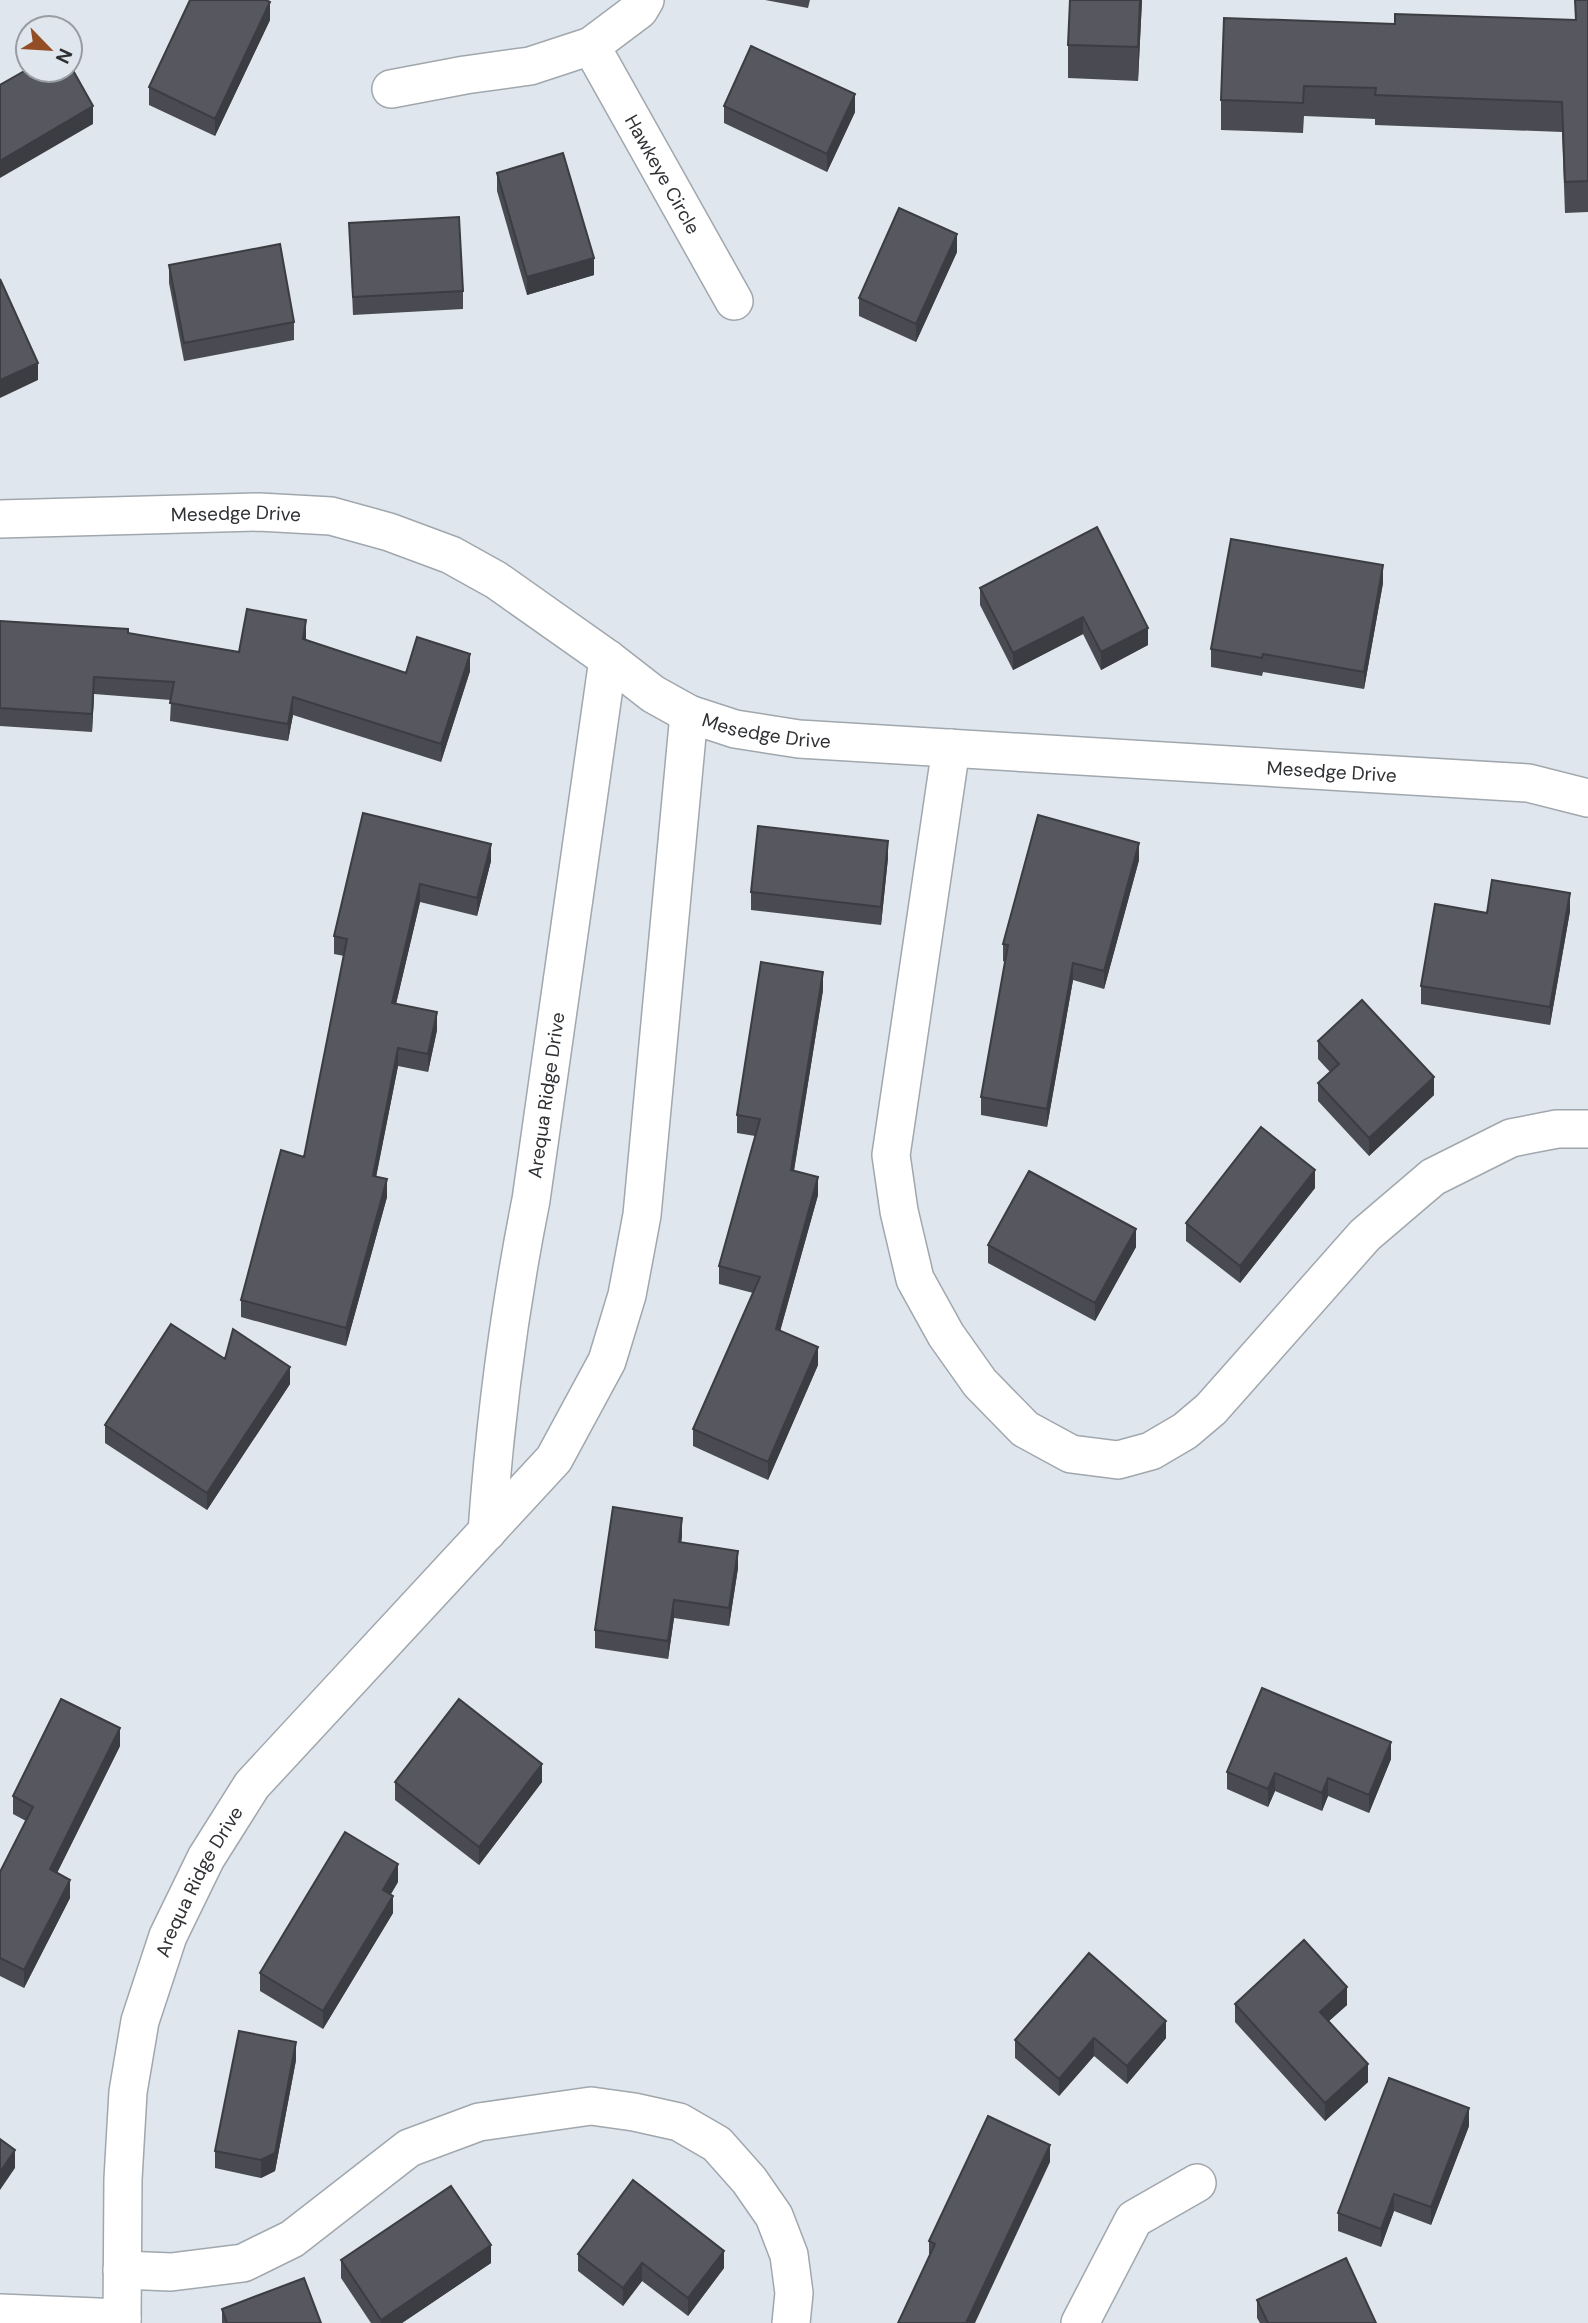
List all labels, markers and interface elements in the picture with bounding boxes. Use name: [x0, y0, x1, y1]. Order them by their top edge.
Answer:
north arrow: [14, 14, 84, 84]
text: N: [50, 44, 78, 68]
street label: Hawkeye Circle: [619, 110, 706, 239]
street label: Mesedge Drive: [171, 500, 302, 527]
street label: Mesedge Drive: [699, 707, 831, 754]
street label: Mesedge Drive: [1266, 755, 1397, 788]
street label: Arequa Ridge Drive: [522, 1011, 571, 1180]
street label: Arequa Ridge Drive: [150, 1802, 249, 1960]

